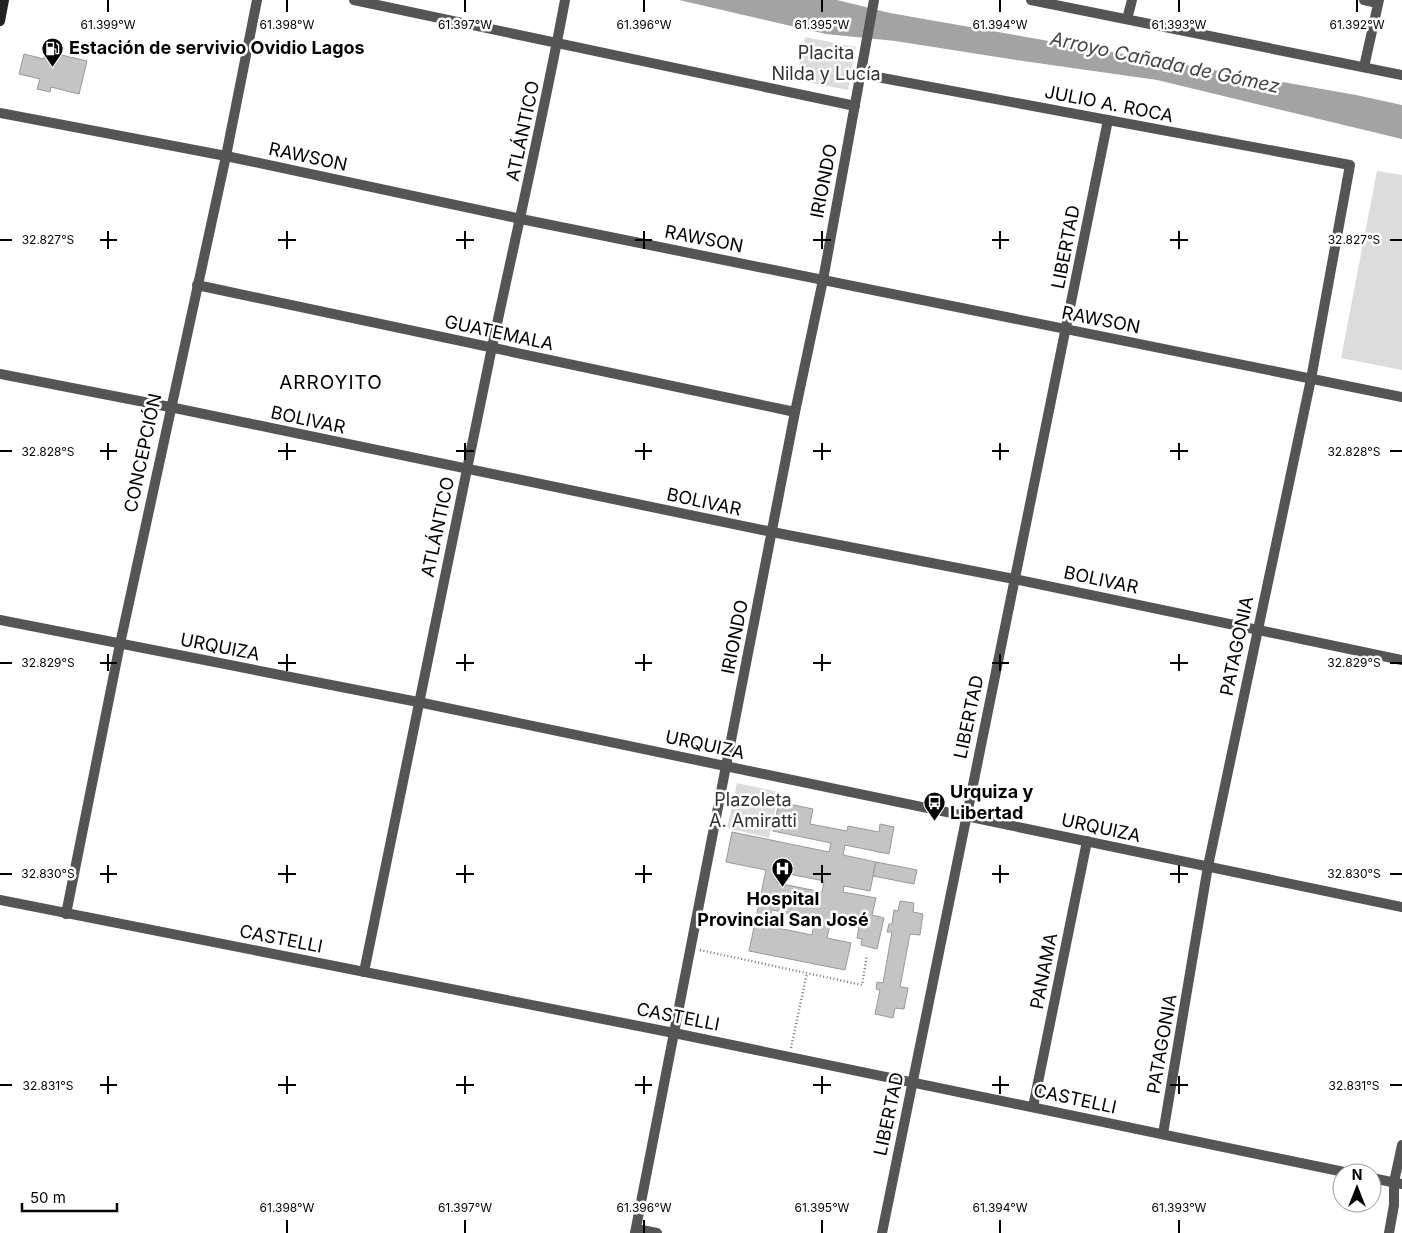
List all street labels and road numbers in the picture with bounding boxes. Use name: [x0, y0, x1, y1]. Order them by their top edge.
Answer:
street label: ATLÁNTICO: [501, 79, 543, 183]
street label: JULIO A. ROCA: [1043, 81, 1175, 126]
street label: RAWSON: [267, 138, 349, 175]
street label: IRIONDO: [806, 142, 841, 220]
street label: LIBERTAD: [1047, 203, 1084, 290]
street label: RAWSON: [663, 221, 745, 256]
street label: RAWSON: [1060, 302, 1142, 337]
street label: GUATEMALA: [443, 311, 556, 354]
street label: CONCEPCIÓN: [119, 391, 165, 514]
street label: BOLIVAR: [269, 401, 348, 438]
street label: ATLÁNTICO: [416, 475, 458, 579]
street label: BOLIVAR: [665, 483, 744, 520]
street label: BOLIVAR: [1062, 561, 1141, 598]
street label: PATAGONIA: [1216, 594, 1257, 697]
street label: IRIONDO: [717, 598, 752, 676]
street label: URQUIZA: [178, 629, 262, 665]
street label: LIBERTAD: [949, 673, 988, 761]
street label: URQUIZA: [663, 726, 747, 763]
street label: URQUIZA: [1059, 809, 1143, 846]
street label: CASTELLI: [238, 920, 325, 957]
street label: PANAMA: [1026, 931, 1061, 1011]
street label: PATAGONIA: [1142, 992, 1181, 1095]
street label: CASTELLI: [635, 998, 722, 1035]
street label: LIBERTAD: [869, 1070, 908, 1158]
street label: CASTELLI: [1032, 1079, 1119, 1118]

